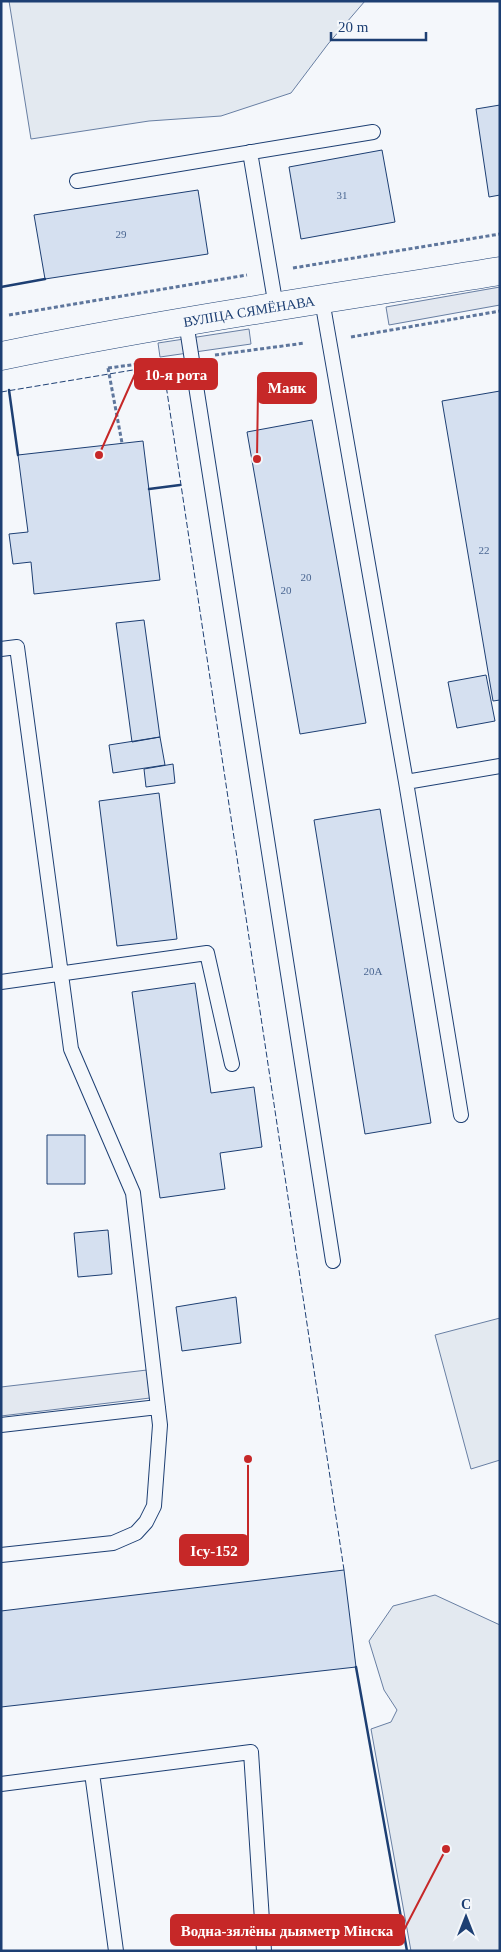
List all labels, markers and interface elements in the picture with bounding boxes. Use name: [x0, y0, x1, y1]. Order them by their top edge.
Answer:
scale bar: [331, 10, 426, 42]
text: 20 m: [338, 19, 369, 35]
house number: 31: [337, 189, 348, 201]
house number: 29: [116, 228, 127, 240]
street label: ВУЛІЦА СЯМЁНАВА: [182, 293, 317, 330]
callout: 10-я рота: [135, 359, 217, 389]
text: 10-я рота: [145, 367, 208, 383]
callout: Маяк: [258, 373, 316, 403]
text: Маяк: [268, 380, 307, 396]
house number: 22: [479, 544, 490, 556]
house number: 20: [301, 571, 312, 583]
house number: 20: [281, 584, 292, 596]
house number: 20А: [364, 965, 383, 977]
callout: Ісу-152: [180, 1535, 248, 1565]
text: Ісу-152: [190, 1543, 238, 1559]
north arrow: [441, 1892, 491, 1942]
text: С: [461, 1897, 471, 1912]
callout: Водна-зялёны дыяметр Мінска: [171, 1915, 404, 1945]
text: Водна-зялёны дыяметр Мінска: [181, 1923, 394, 1939]

